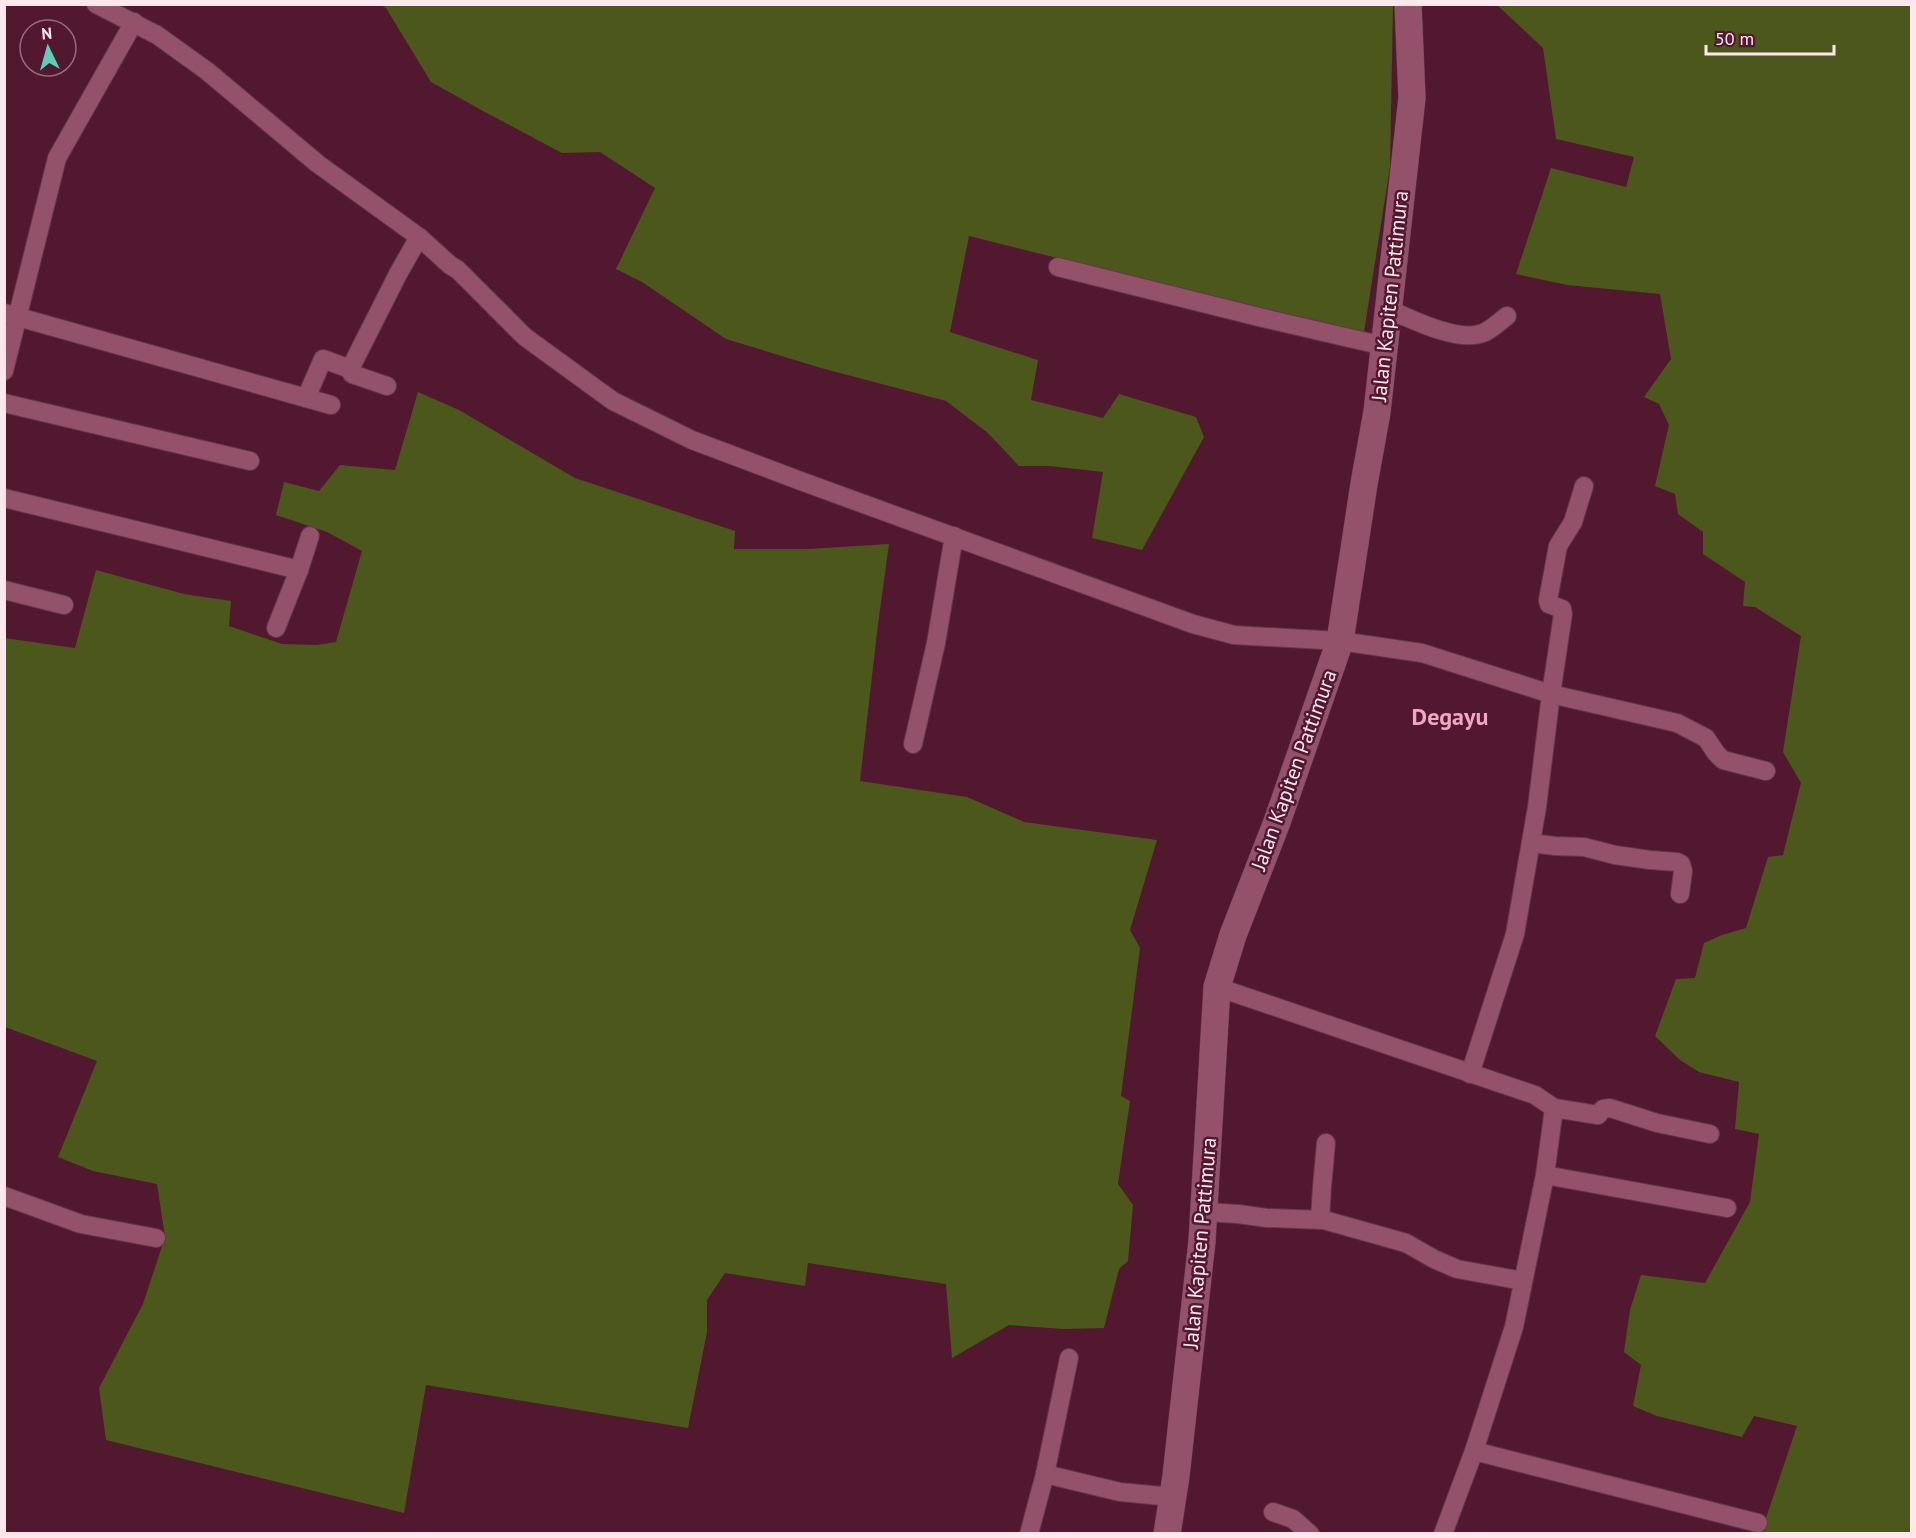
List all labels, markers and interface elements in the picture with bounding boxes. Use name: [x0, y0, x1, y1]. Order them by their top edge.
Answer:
north arrow: [18, 18, 78, 78]
scale bar: [1706, 18, 1834, 56]
text: N: [41, 23, 53, 43]
text: 50 m: [1715, 27, 1754, 50]
street label: Jalan Kapiten Pattimura: [1365, 189, 1414, 404]
street label: Jalan Kapiten Pattimura: [1244, 666, 1342, 875]
district label: Degayu: [1412, 701, 1488, 732]
street label: Jalan Kapiten Pattimura: [1177, 1136, 1222, 1351]

